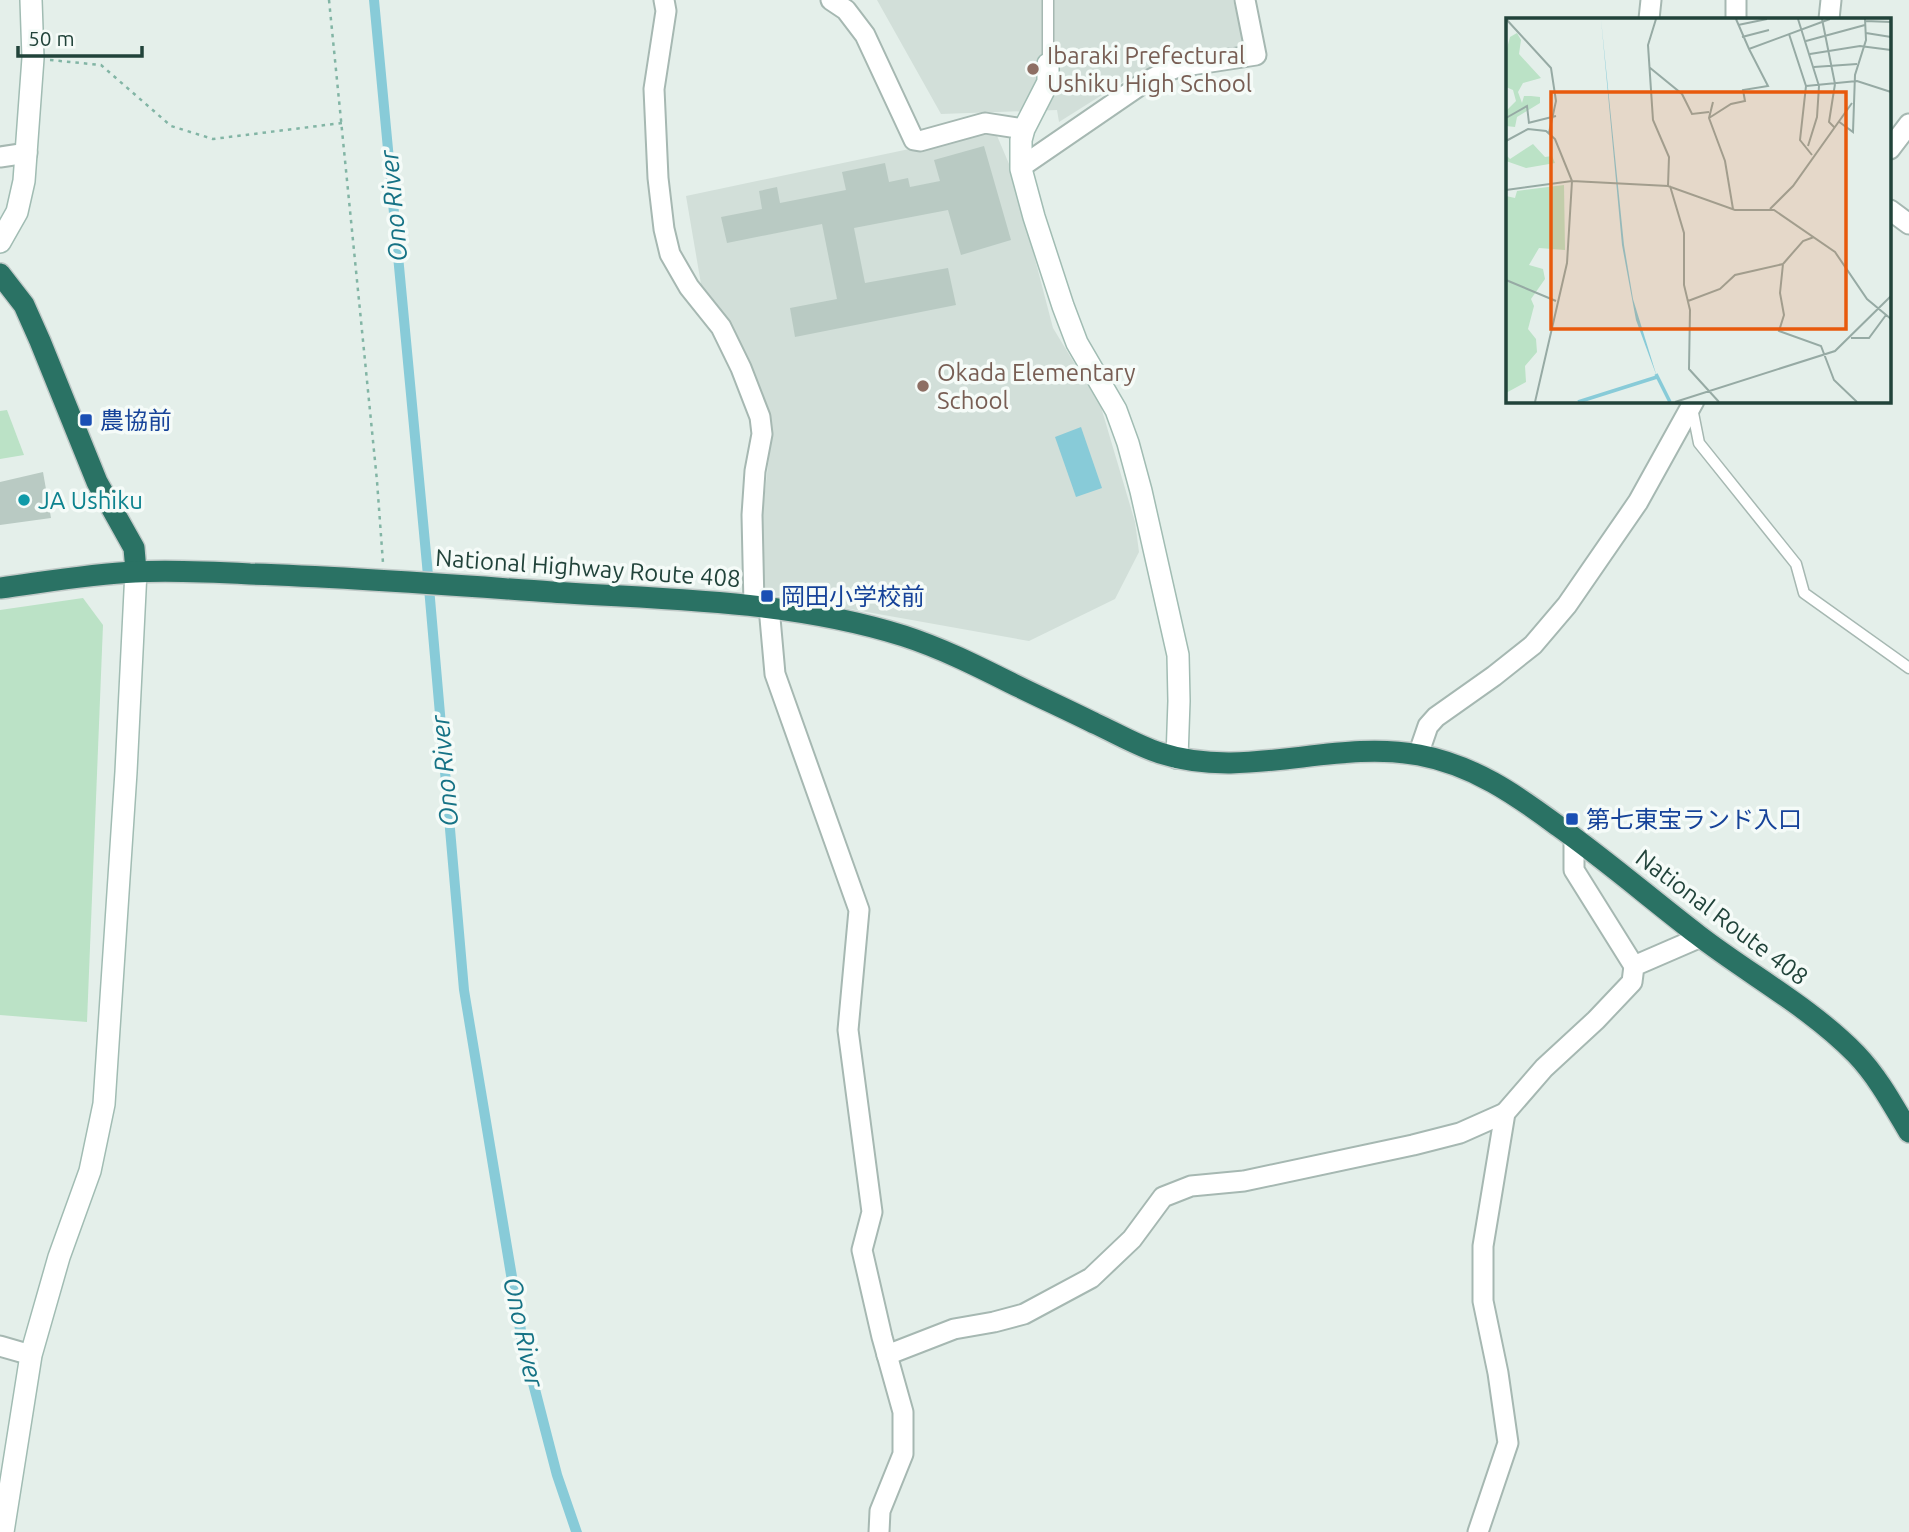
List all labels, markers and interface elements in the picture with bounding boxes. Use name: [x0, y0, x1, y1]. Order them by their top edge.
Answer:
scale bar: [18, 14, 142, 58]
inset map: [1506, 18, 1892, 402]
text: 50 m: [28, 26, 75, 50]
place label: Ibaraki Prefectural Ushiku High School: [1047, 42, 1252, 97]
marker: Ibaraki Prefectural Ushiku High School: [1025, 61, 1041, 77]
water label: Ono River: [374, 148, 412, 263]
place label: Okada Elementary School: [937, 359, 1136, 414]
marker: Okada Elementary School: [915, 378, 931, 394]
place label: 農協前: [100, 407, 172, 434]
marker: 農協前: [78, 412, 94, 428]
place label: JA Ushiku: [38, 487, 143, 514]
marker: JA Ushiku: [16, 492, 32, 508]
street label: National Highway Route 408: [434, 544, 742, 592]
place label: 岡田小学校前: [781, 583, 925, 610]
marker: 岡田小学校前: [759, 588, 775, 604]
water label: Ono River: [425, 713, 463, 828]
place label: 第七東宝ランド入口: [1586, 806, 1802, 833]
marker: 第七東宝ランド入口: [1564, 811, 1580, 827]
street label: National Route 408: [1631, 844, 1813, 990]
water label: Ono River: [498, 1274, 550, 1391]

